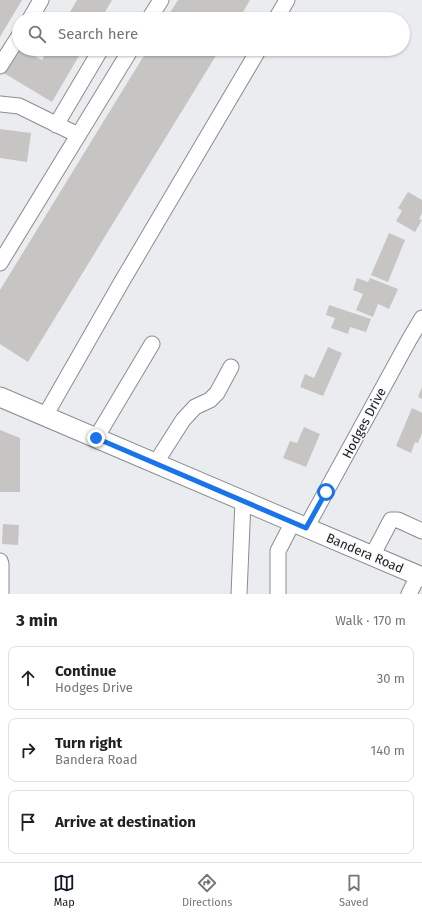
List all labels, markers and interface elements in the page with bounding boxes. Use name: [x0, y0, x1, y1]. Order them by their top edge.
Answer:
search box: [12, 12, 410, 56]
icon: search: [26, 23, 48, 45]
text: Search here: [58, 25, 138, 43]
street label: Hodges Drive: [339, 385, 389, 461]
route end: [87, 429, 105, 447]
route start: [317, 483, 335, 501]
street label: Bandera Road: [324, 530, 406, 576]
text: 3 min: [16, 610, 58, 631]
text: Walk · 170 m: [335, 613, 406, 628]
text: Continue: [55, 662, 116, 680]
icon: ahead: [17, 667, 39, 689]
text: 30 m: [377, 671, 405, 686]
text: Hodges Drive: [55, 680, 133, 695]
text: Turn right: [55, 734, 122, 752]
icon: right: [17, 739, 39, 761]
text: 140 m: [371, 743, 405, 758]
text: Bandera Road: [55, 752, 138, 767]
icon: arrive: [17, 811, 39, 833]
text: Arrive at destination: [55, 813, 196, 831]
tab: Map: [53, 872, 75, 909]
tab: Directions: [182, 872, 232, 909]
tab: Saved: [339, 872, 369, 909]

